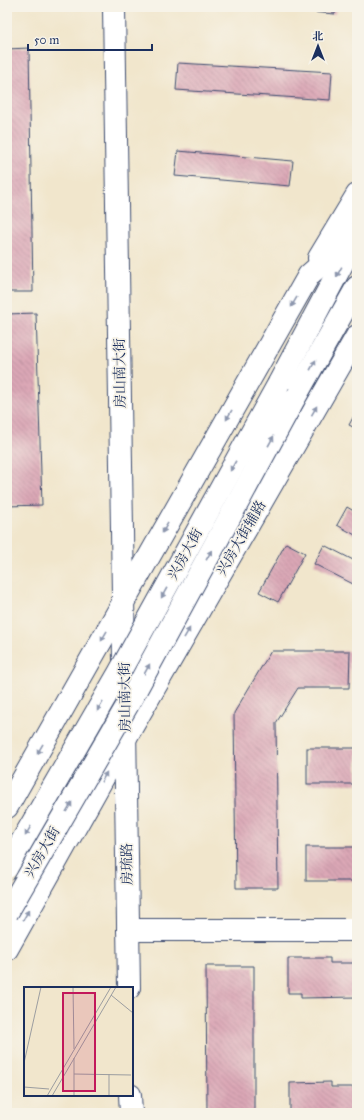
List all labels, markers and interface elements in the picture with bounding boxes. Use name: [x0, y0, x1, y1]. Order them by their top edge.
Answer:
scale bar: [28, 26, 152, 52]
north arrow: [298, 26, 338, 66]
text: 北: [313, 30, 324, 43]
text: 50 m: [34, 33, 59, 47]
one-way arrow: [335, 266, 342, 278]
one-way arrow: [290, 296, 297, 308]
street label: 房山南大街: [111, 338, 129, 408]
one-way arrow: [310, 359, 317, 371]
one-way arrow: [311, 405, 318, 417]
one-way arrow: [226, 409, 233, 421]
one-way arrow: [268, 435, 275, 447]
one-way arrow: [230, 461, 236, 472]
street label: 兴房大街辅路: [213, 497, 269, 579]
one-way arrow: [162, 522, 169, 534]
street label: 兴房大街: [164, 525, 206, 583]
one-way arrow: [206, 549, 212, 561]
one-way arrow: [160, 587, 167, 598]
one-way arrow: [183, 627, 190, 638]
one-way arrow: [101, 630, 107, 642]
street label: 房山南大街: [116, 662, 134, 732]
one-way arrow: [144, 664, 150, 675]
one-way arrow: [97, 700, 104, 712]
one-way arrow: [36, 743, 43, 755]
one-way arrow: [100, 771, 107, 783]
one-way arrow: [65, 801, 72, 813]
street label: 兴房大街: [21, 824, 63, 880]
one-way arrow: [24, 825, 31, 837]
street label: 房琉路: [118, 843, 136, 885]
one-way arrow: [23, 909, 30, 921]
inset map: [24, 987, 133, 1096]

